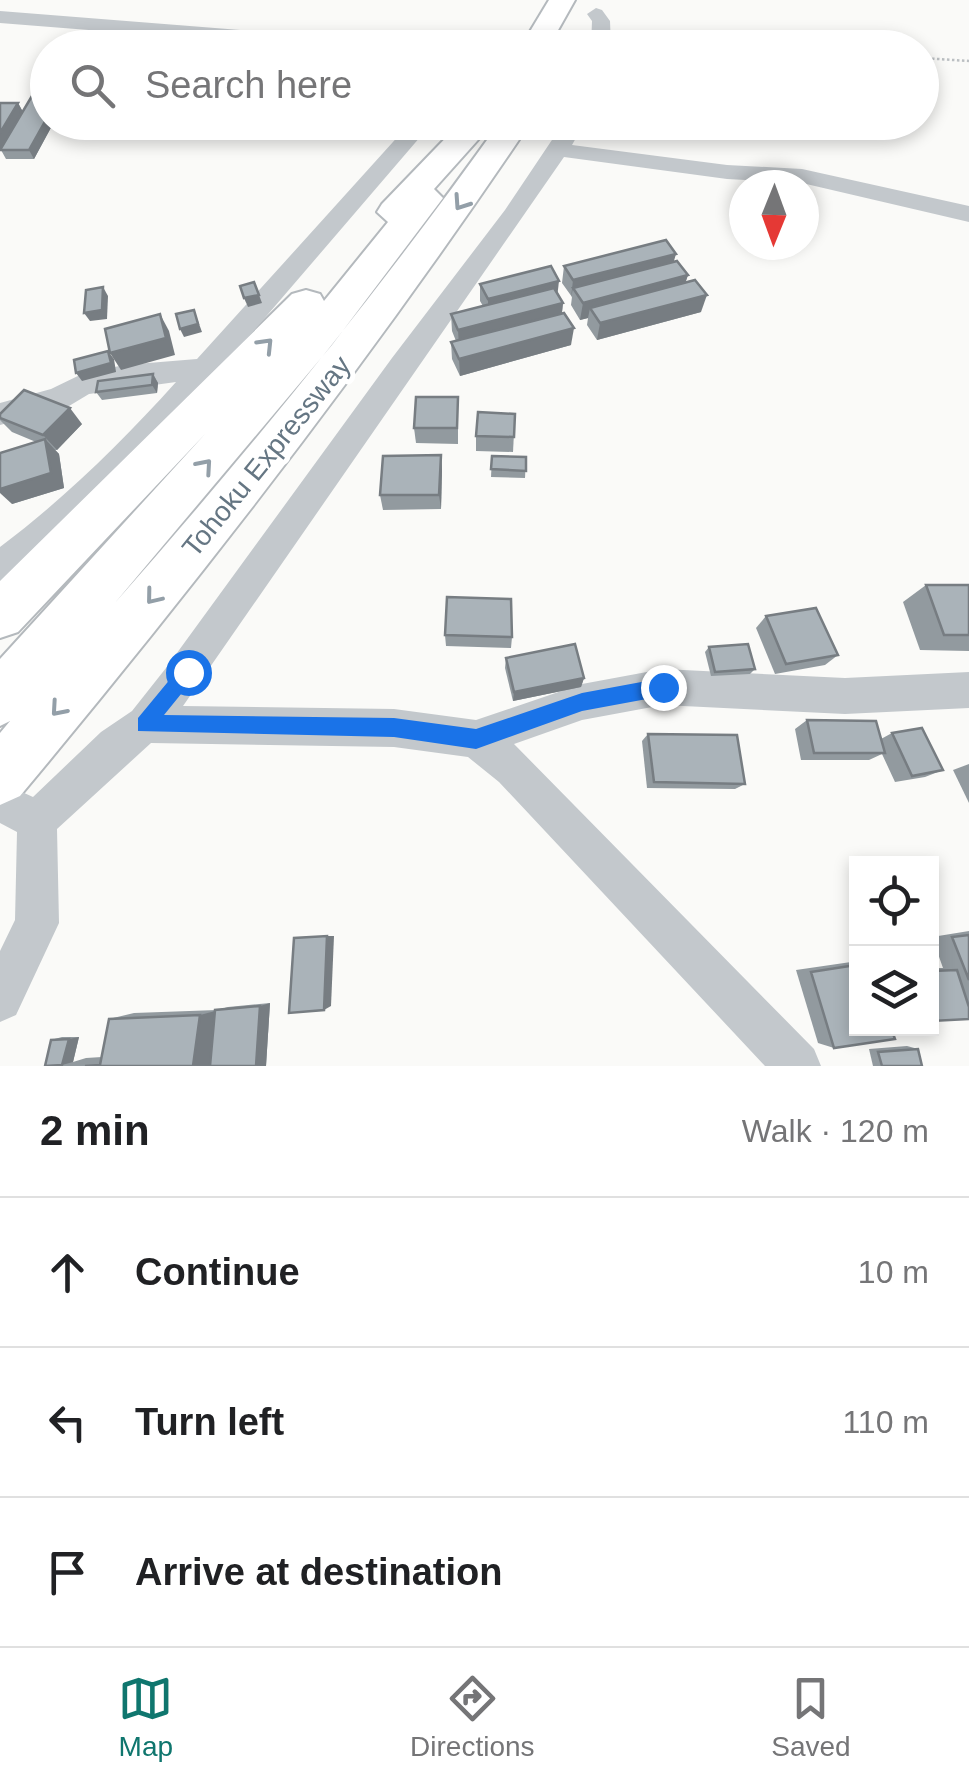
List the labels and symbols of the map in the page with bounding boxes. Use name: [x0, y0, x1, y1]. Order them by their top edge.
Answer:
north arrow: [729, 170, 819, 260]
one-way arrow: [455, 192, 473, 211]
one-way arrow: [254, 338, 272, 357]
street label: Tohoku Expressway: [176, 350, 357, 563]
one-way arrow: [194, 460, 212, 478]
one-way arrow: [147, 585, 165, 603]
route start: [166, 650, 212, 696]
route end: [641, 665, 687, 711]
one-way arrow: [51, 697, 69, 716]

